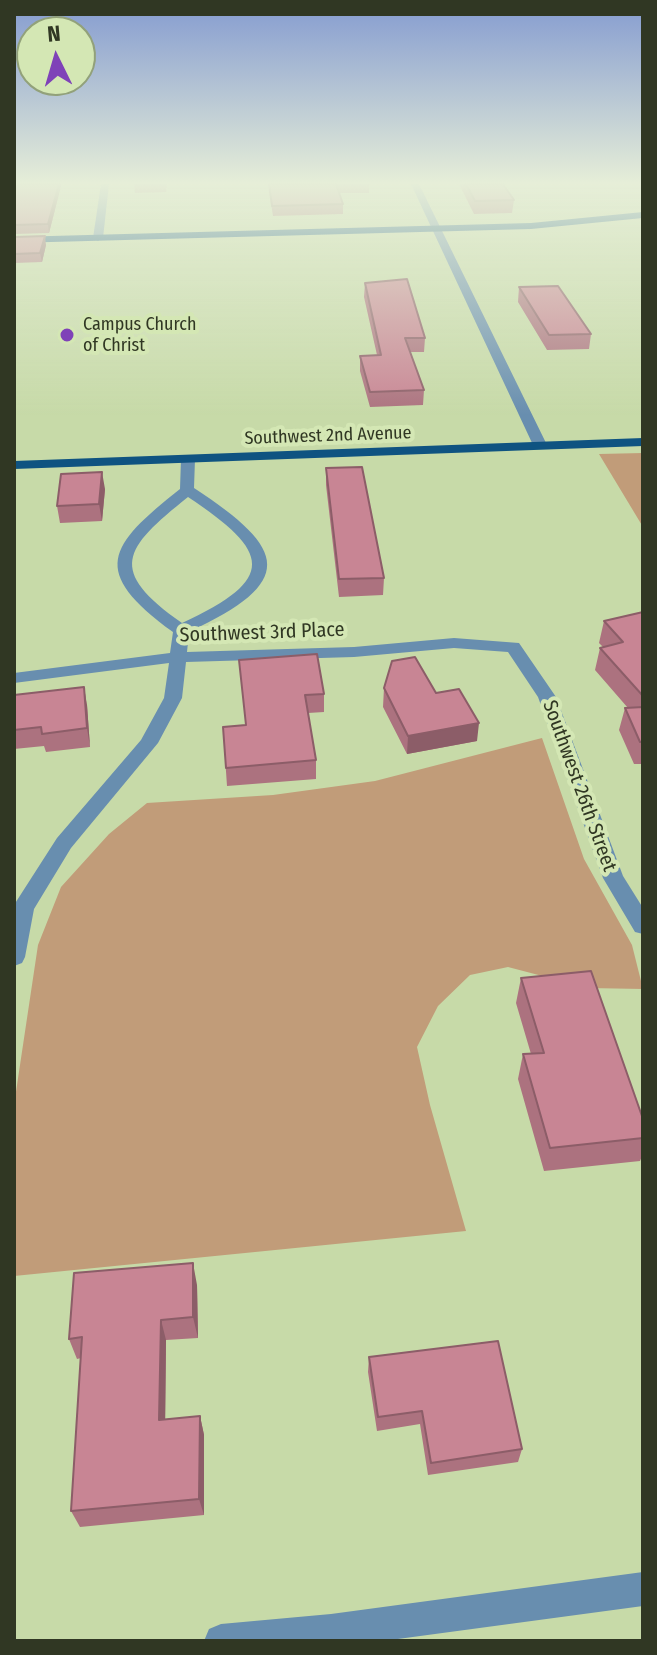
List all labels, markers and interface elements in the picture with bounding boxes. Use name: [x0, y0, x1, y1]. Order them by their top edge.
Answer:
north arrow: [16, 16, 96, 96]
text: N: [46, 20, 62, 48]
place label: Campus Church of Christ: [83, 314, 196, 356]
marker: Campus Church of Christ: [58, 326, 76, 344]
street label: Southwest 2nd Avenue: [244, 422, 412, 450]
street label: Southwest 3rd Place: [179, 618, 345, 648]
street label: Southwest 26th Street: [537, 697, 621, 875]

